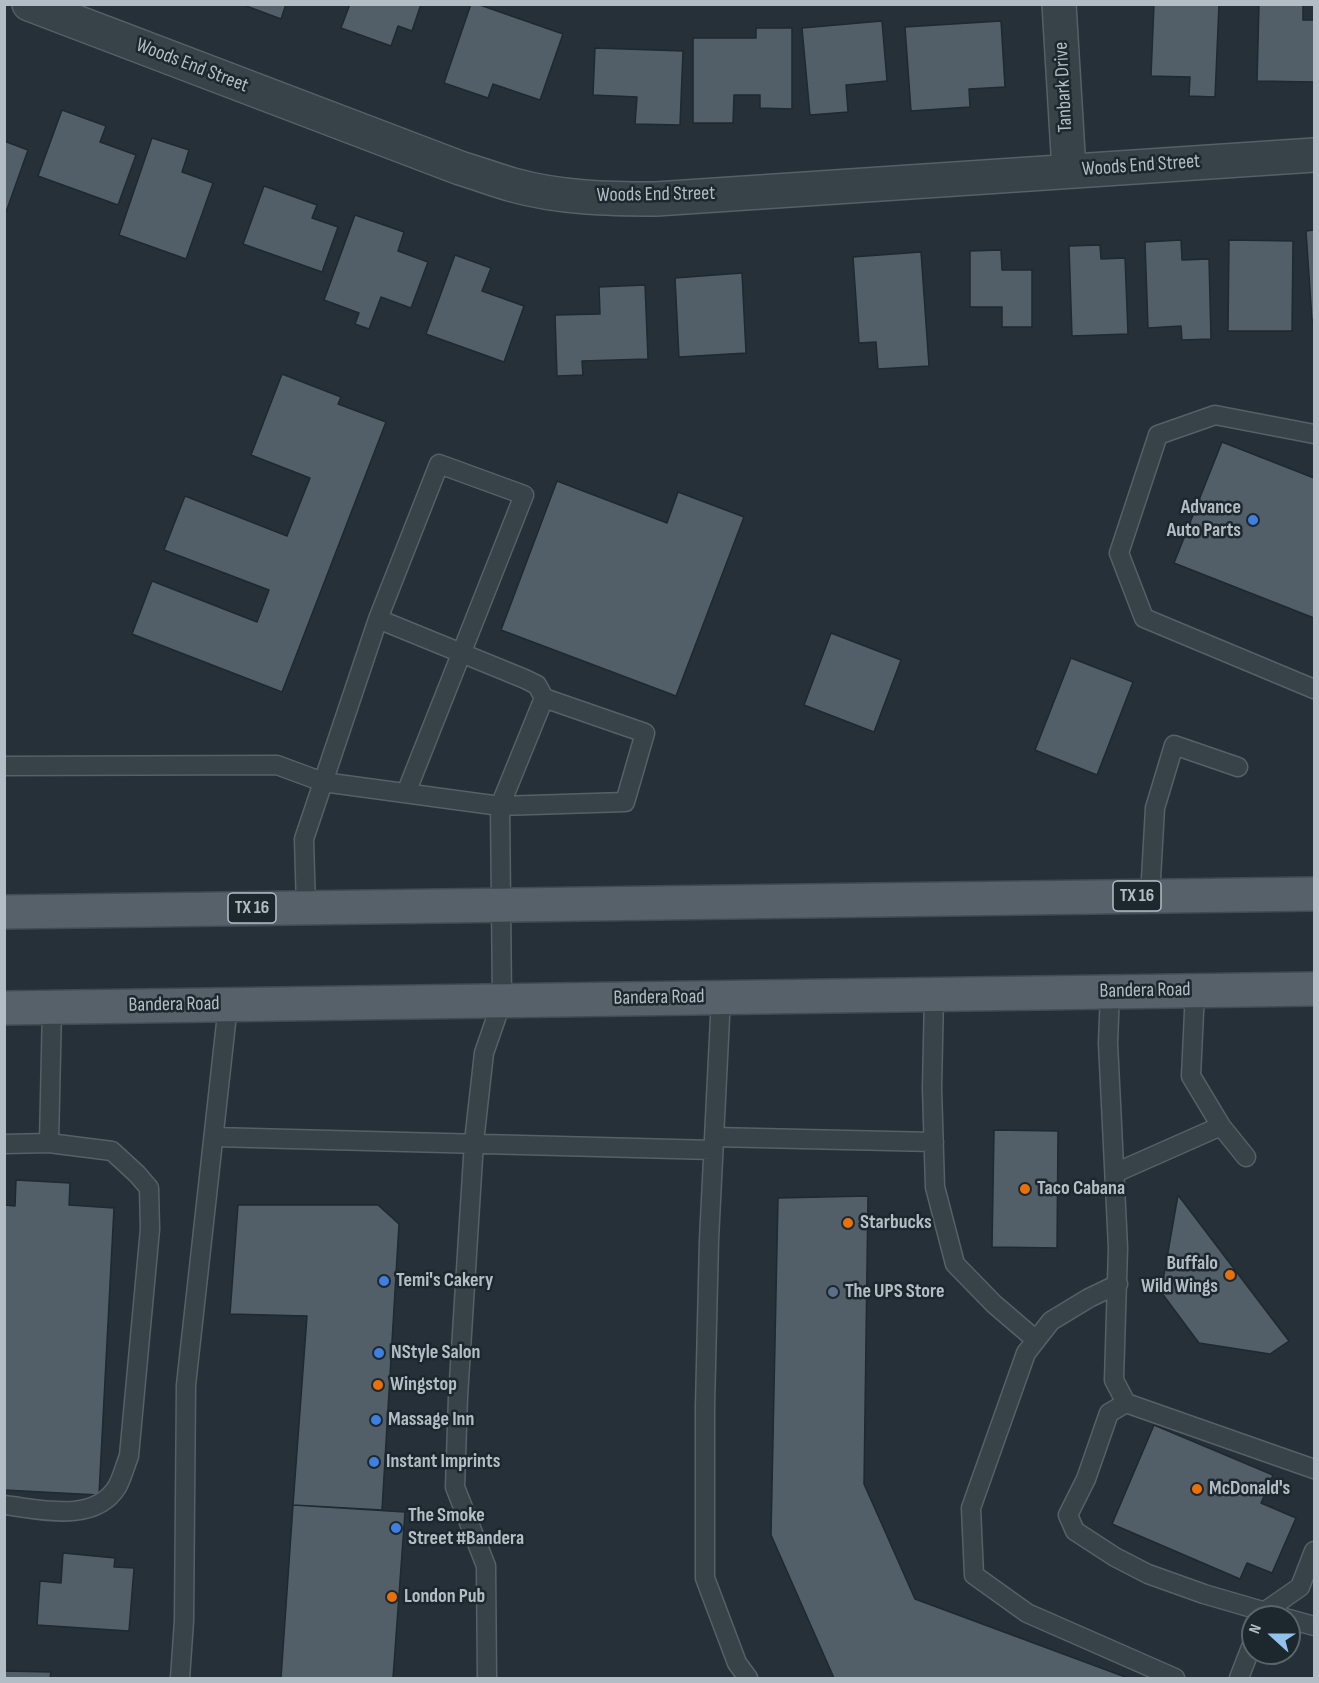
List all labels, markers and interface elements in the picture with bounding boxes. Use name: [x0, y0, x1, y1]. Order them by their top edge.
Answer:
street label: Woods End Street: [132, 34, 252, 98]
street label: Tanbark Drive: [1050, 41, 1078, 133]
street label: Woods End Street: [1081, 150, 1201, 182]
street label: Woods End Street: [597, 182, 715, 208]
place label: Advance Auto Parts: [1167, 496, 1241, 543]
marker: Advance Auto Parts: [1246, 513, 1260, 527]
road number: TX 16: [1113, 881, 1161, 911]
road number: TX 16: [228, 893, 276, 923]
street label: Bandera Road: [1099, 978, 1191, 1004]
street label: Bandera Road: [613, 985, 705, 1011]
street label: Bandera Road: [128, 992, 220, 1018]
place label: Taco Cabana: [1037, 1177, 1125, 1201]
marker: Taco Cabana: [1018, 1182, 1032, 1196]
place label: Starbucks: [860, 1211, 932, 1235]
marker: Starbucks: [841, 1216, 855, 1230]
place label: Buffalo Wild Wings: [1141, 1252, 1218, 1299]
marker: Buffalo Wild Wings: [1223, 1268, 1237, 1282]
place label: Temi's Cakery: [396, 1269, 493, 1293]
marker: Temi's Cakery: [377, 1274, 391, 1288]
place label: The UPS Store: [845, 1280, 945, 1304]
marker: The UPS Store: [826, 1285, 840, 1299]
place label: NStyle Salon: [391, 1341, 480, 1365]
marker: NStyle Salon: [372, 1346, 386, 1360]
place label: Wingstop: [390, 1373, 457, 1397]
marker: Wingstop: [371, 1378, 385, 1392]
place label: Massage Inn: [388, 1408, 474, 1432]
marker: Massage Inn: [369, 1413, 383, 1427]
place label: Instant Imprints: [386, 1450, 500, 1474]
marker: Instant Imprints: [367, 1455, 381, 1469]
place label: McDonald's: [1209, 1477, 1290, 1501]
marker: McDonald's: [1190, 1482, 1204, 1496]
place label: The Smoke Street #Bandera: [408, 1504, 524, 1551]
marker: The Smoke Street #Bandera: [389, 1521, 403, 1535]
place label: London Pub: [404, 1585, 485, 1609]
marker: London Pub: [385, 1590, 399, 1604]
north arrow: [1241, 1605, 1301, 1665]
text: N: [1245, 1622, 1266, 1636]

